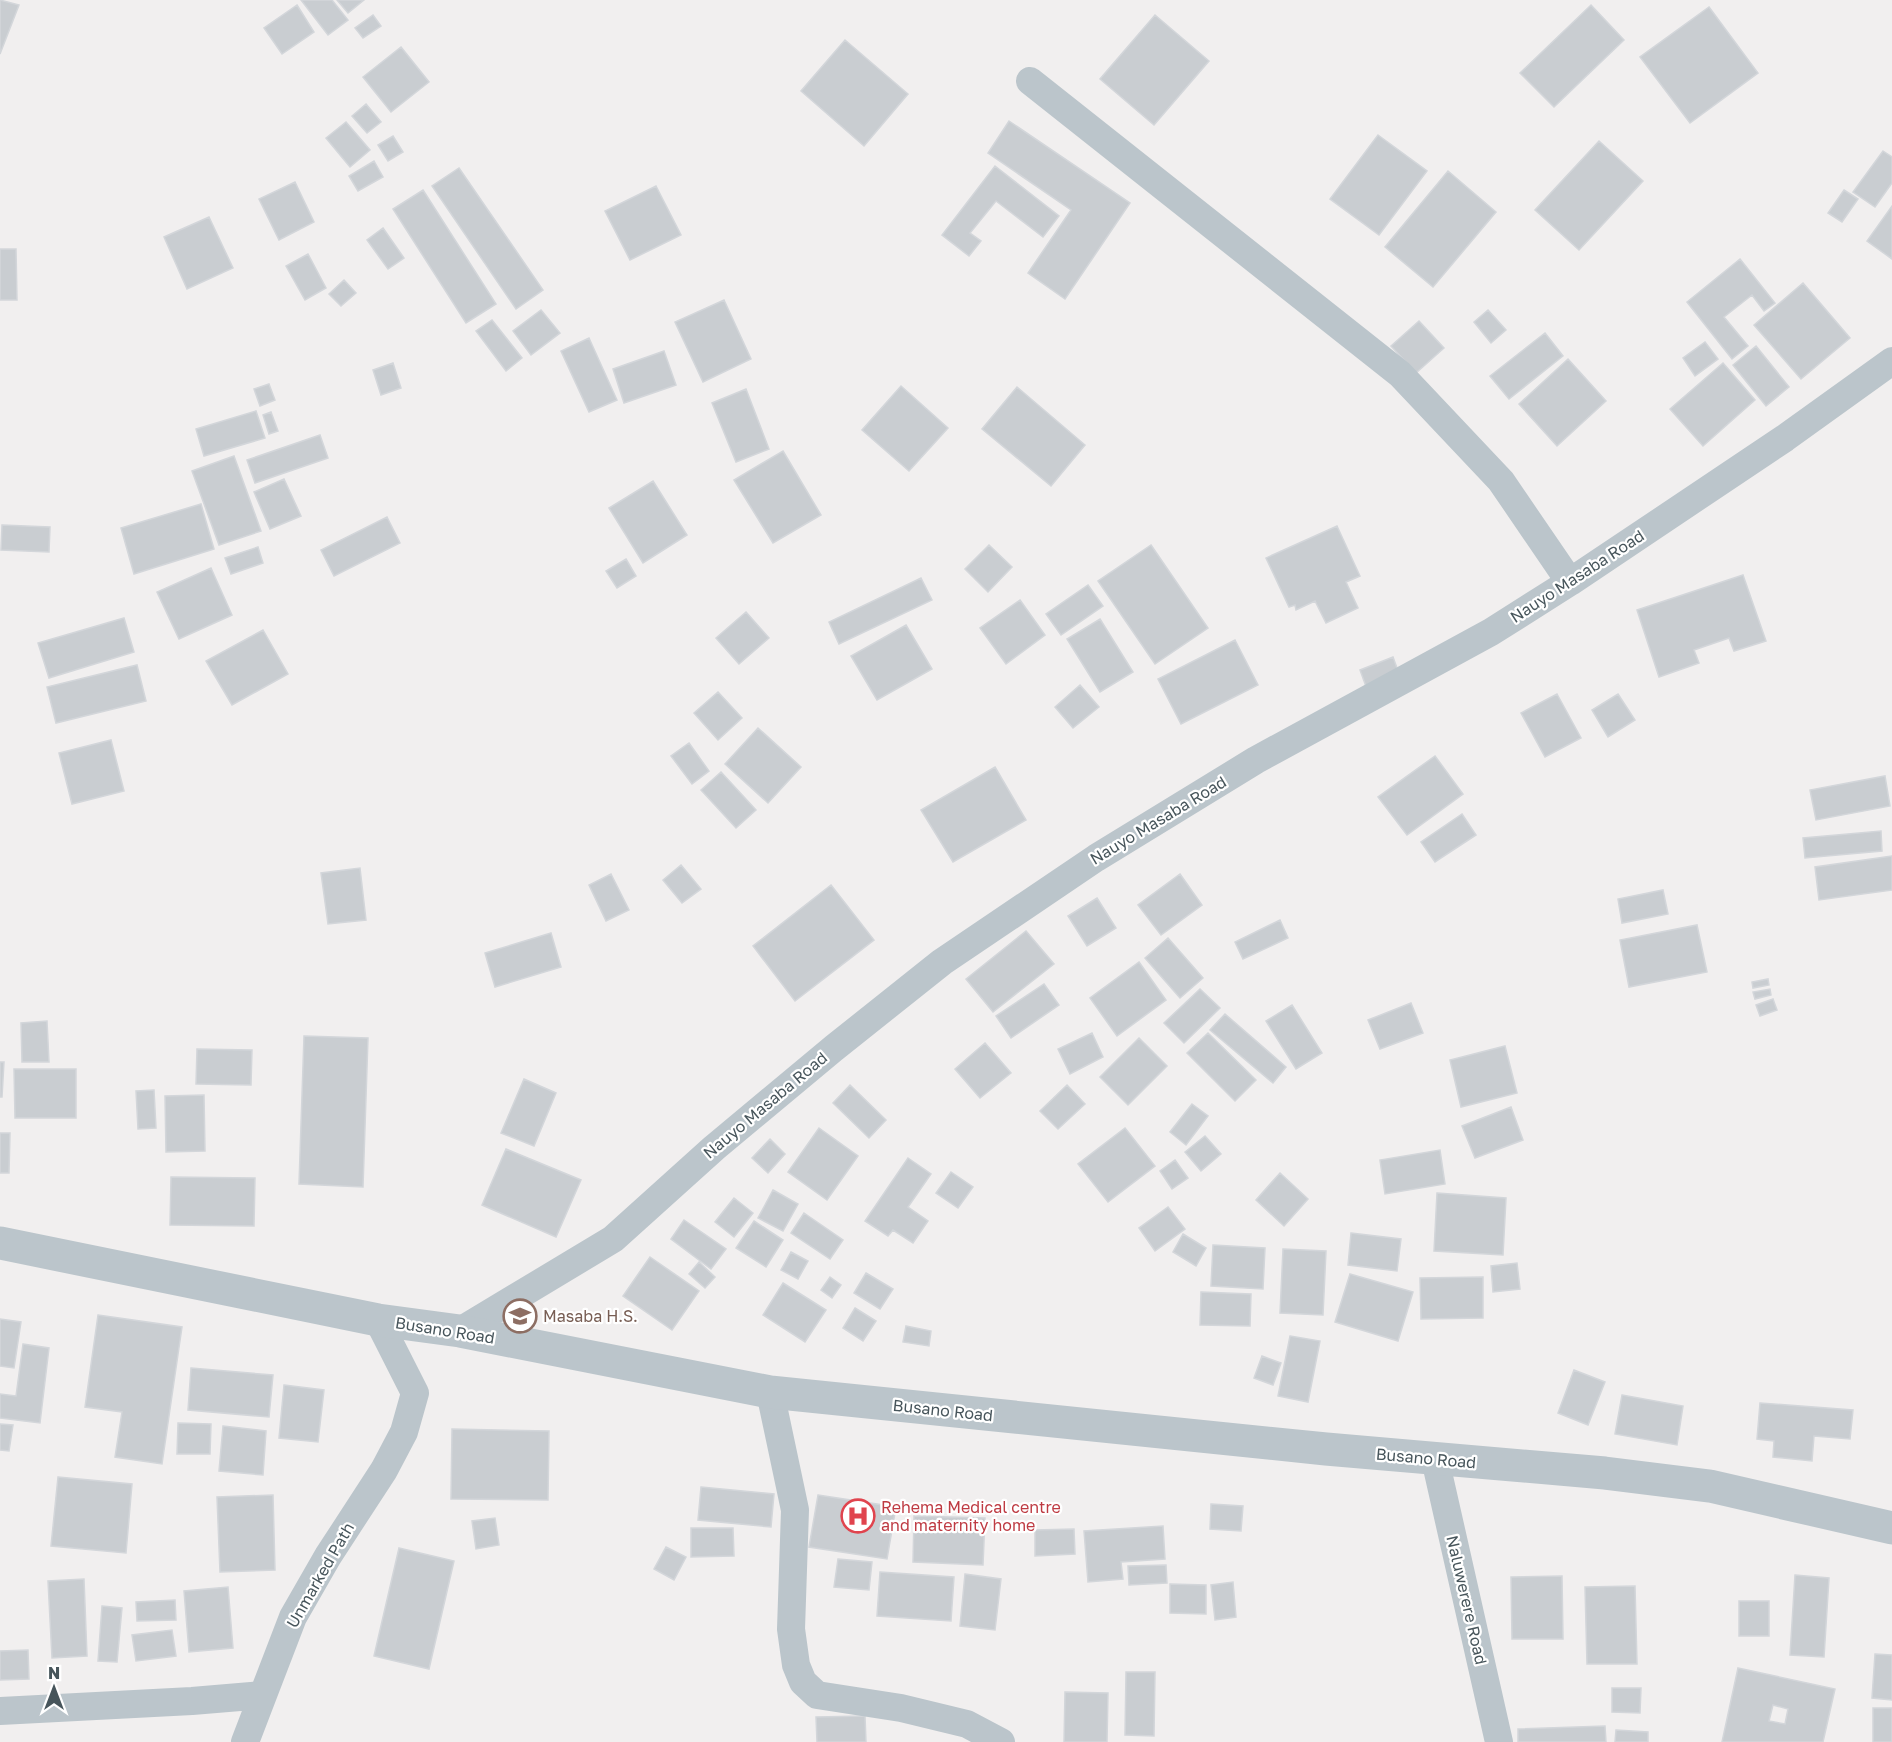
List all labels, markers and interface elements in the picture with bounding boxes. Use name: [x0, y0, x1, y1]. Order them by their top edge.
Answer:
street label: Nauyo Masaba Road: [1506, 525, 1648, 627]
street label: Nauyo Masaba Road: [1086, 771, 1230, 869]
street label: Nauyo Masaba Road: [699, 1047, 831, 1163]
school or university icon: Masaba H.S.: [502, 1298, 538, 1334]
place label: Masaba H.S.: [543, 1306, 638, 1326]
street label: Busano Road: [394, 1312, 496, 1348]
street label: Busano Road: [892, 1395, 994, 1425]
street label: Busano Road: [1375, 1444, 1477, 1472]
place label: Rehema Medical centre and maternity home: [881, 1497, 1061, 1535]
hospital icon: Rehema Medical centre and maternity home: [840, 1498, 876, 1534]
street label: Unmarked Path: [282, 1519, 358, 1631]
street label: Naluwerere Road: [1442, 1533, 1492, 1667]
north arrow: [24, 1658, 84, 1718]
text: N: [48, 1663, 60, 1683]

